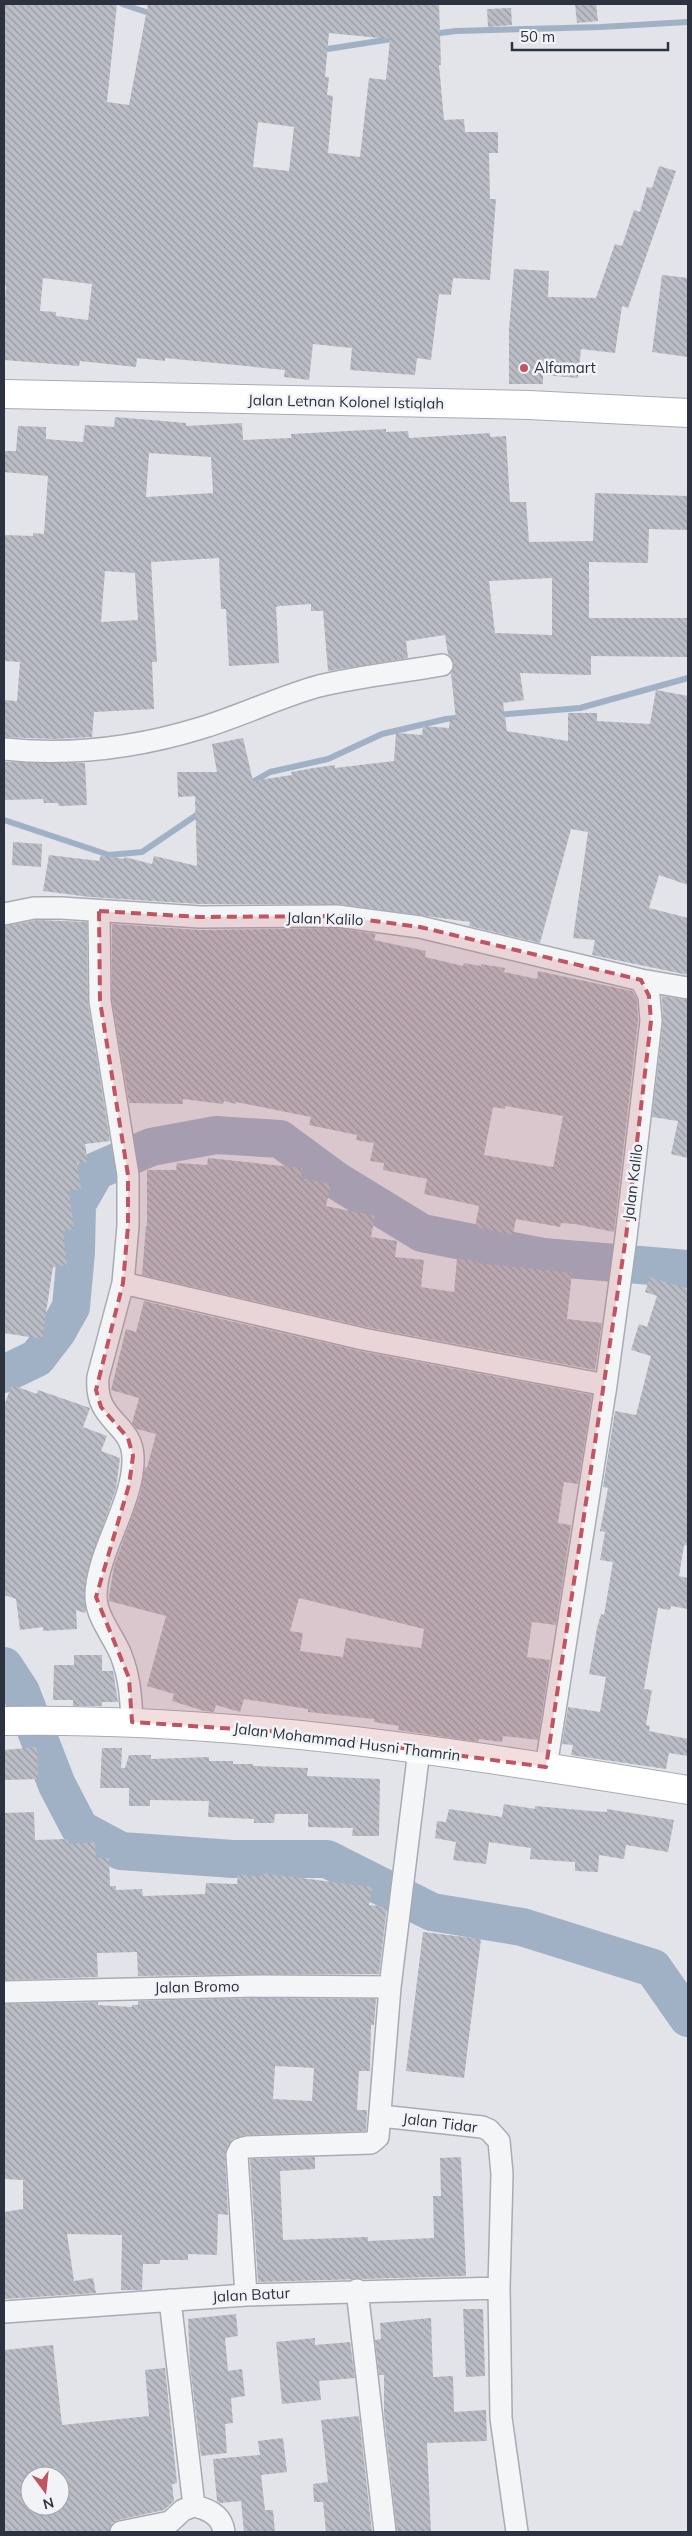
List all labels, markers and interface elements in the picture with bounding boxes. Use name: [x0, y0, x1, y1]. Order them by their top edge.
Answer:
scale bar: [512, 20, 668, 52]
text: 50 m: [520, 27, 555, 46]
place label: Alfamart: [534, 358, 596, 377]
marker: Alfamart: [518, 362, 530, 374]
street label: Jalan Letnan Kolonel Istiqlah: [248, 390, 444, 413]
street label: Jalan Kalilo: [286, 908, 364, 929]
street label: Jalan Kalilo: [618, 1143, 647, 1221]
street label: Jalan Mohammad Husni Thamrin: [233, 1718, 462, 1765]
street label: Jalan Bromo: [154, 1976, 240, 1997]
street label: Jalan Tidar: [402, 2108, 479, 2137]
street label: Jalan Batur: [212, 2283, 291, 2306]
north arrow: [20, 2466, 70, 2516]
text: N: [41, 2493, 56, 2514]

